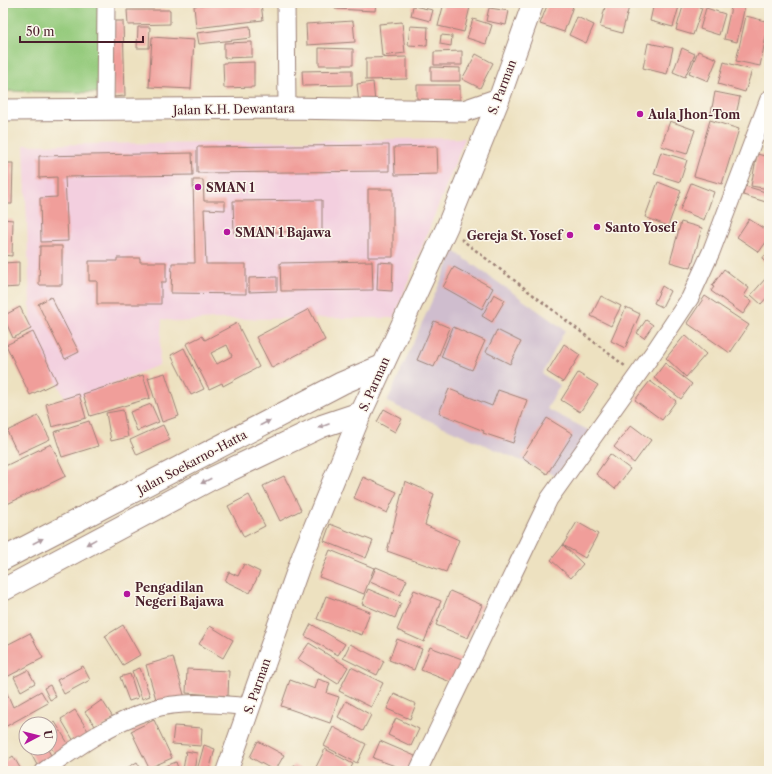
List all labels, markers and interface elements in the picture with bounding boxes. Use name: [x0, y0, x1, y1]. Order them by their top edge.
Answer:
scale bar: [20, 18, 143, 44]
text: 50 m: [26, 24, 55, 39]
street label: S. Parman: [485, 57, 520, 117]
street label: Jalan K.H. Dewantara: [171, 100, 296, 118]
place label: Aula Jhon-Tom: [647, 107, 740, 122]
marker: Aula Jhon-Tom: [635, 109, 645, 119]
place label: SMAN 1: [206, 180, 255, 195]
marker: SMAN 1: [193, 182, 203, 192]
place label: Santo Yosef: [605, 220, 678, 235]
marker: Santo Yosef: [592, 222, 602, 232]
place label: SMAN 1 Bajawa: [235, 225, 332, 240]
marker: SMAN 1 Bajawa: [222, 227, 232, 237]
place label: Gereja St. Yosef: [467, 228, 564, 243]
marker: Gereja St. Yosef: [565, 230, 575, 240]
street label: S. Parman: [355, 354, 393, 413]
one-way arrow: [259, 420, 271, 427]
one-way arrow: [317, 423, 329, 429]
street label: Jalan Soekarno-Hatta: [133, 426, 250, 498]
one-way arrow: [201, 478, 212, 485]
one-way arrow: [32, 538, 43, 545]
one-way arrow: [85, 538, 97, 545]
place label: Pengadilan Negeri Bajawa: [135, 580, 225, 609]
marker: Pengadilan Negeri Bajawa: [122, 589, 132, 599]
street label: S. Parman: [241, 656, 274, 716]
north arrow: [18, 716, 58, 756]
text: U: [40, 729, 55, 740]

